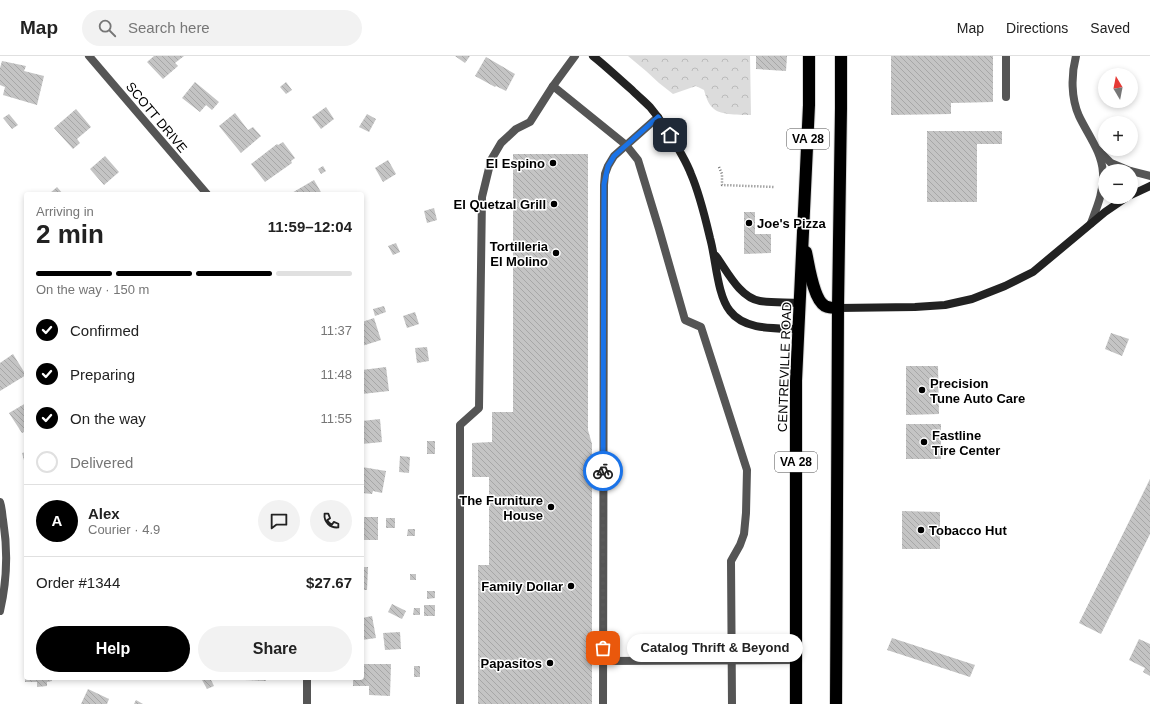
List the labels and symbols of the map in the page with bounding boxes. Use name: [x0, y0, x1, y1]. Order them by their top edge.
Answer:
north arrow: [1098, 68, 1138, 108]
street label: SCOTT DRIVE: [123, 79, 191, 156]
pin: [653, 118, 687, 152]
road number: VA 28: [787, 129, 829, 149]
place label: El Espino: [486, 156, 545, 171]
marker: El Espino: [548, 158, 558, 168]
place label: El Quetzal Grill: [454, 197, 546, 212]
marker: El Quetzal Grill: [549, 199, 559, 209]
place label: Joe's Pizza: [757, 216, 827, 231]
marker: Joe's Pizza: [744, 218, 754, 228]
place label: Tortilleria El Molino: [490, 239, 549, 269]
marker: Tortilleria El Molino: [551, 248, 561, 258]
street label: CENTREVILLE ROAD: [775, 302, 794, 432]
place label: Precision Tune Auto Care: [930, 376, 1025, 406]
marker: Precision Tune Auto Care: [917, 385, 927, 395]
place label: Fastline Tire Center: [932, 428, 1000, 458]
marker: Fastline Tire Center: [919, 437, 929, 447]
courier: [583, 451, 623, 491]
road number: VA 28: [775, 452, 817, 472]
place label: The Furniture House: [459, 493, 543, 523]
marker: The Furniture House: [546, 502, 556, 512]
place label: Tobacco Hut: [929, 523, 1007, 538]
marker: Tobacco Hut: [916, 525, 926, 535]
place label: Family Dollar: [481, 579, 563, 594]
marker: Family Dollar: [566, 581, 576, 591]
pin: [586, 631, 620, 665]
callout: Catalog Thrift & Beyond: [627, 634, 803, 662]
place label: Papasitos: [481, 656, 542, 671]
marker: Papasitos: [545, 658, 555, 668]

